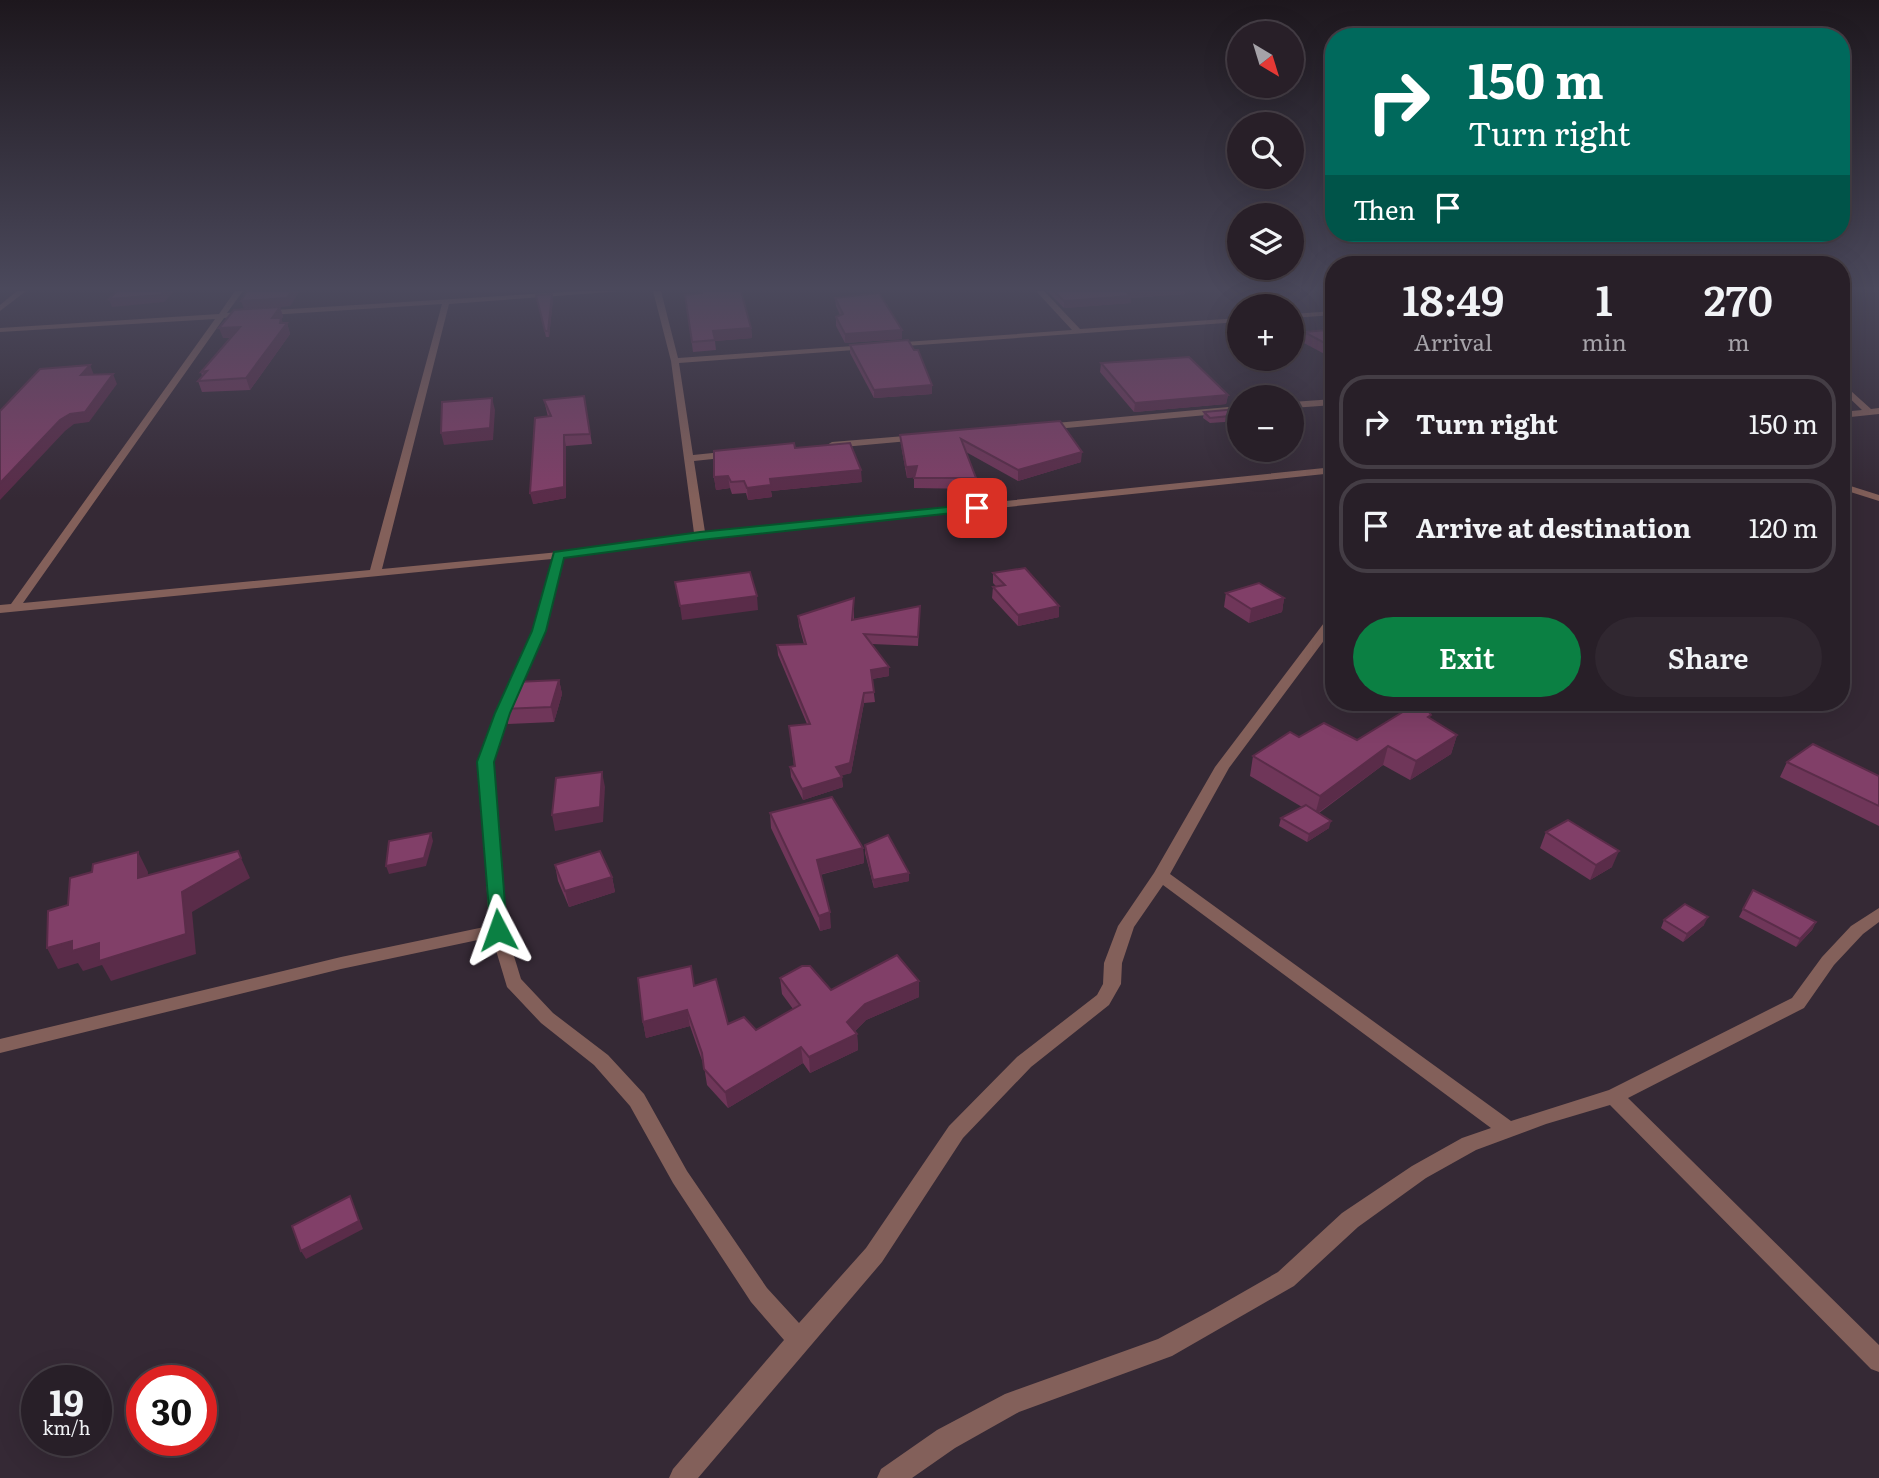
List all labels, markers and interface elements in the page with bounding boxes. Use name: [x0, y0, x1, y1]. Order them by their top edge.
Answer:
north arrow: [1227, 21, 1304, 98]
map controls: [1227, 21, 1304, 462]
text: 150 m: [1468, 41, 1604, 114]
icon: right: [1353, 56, 1444, 147]
text: Turn right: [1468, 108, 1630, 156]
button: search: [1227, 112, 1304, 189]
text: Then: [1353, 189, 1415, 228]
icon: arrive: [1429, 189, 1467, 227]
button: layers: [1227, 203, 1304, 280]
text: 18:49: [1402, 267, 1504, 329]
text: 1: [1595, 267, 1613, 329]
text: 270: [1704, 267, 1773, 329]
button: +: [1227, 294, 1304, 371]
text: Arrival: [1414, 324, 1493, 358]
text: min: [1581, 324, 1627, 358]
text: m: [1727, 324, 1750, 358]
button: −: [1227, 385, 1304, 462]
icon: right: [1357, 403, 1395, 441]
text: Turn right: [1416, 403, 1558, 442]
text: 150 m: [1749, 403, 1818, 442]
pin: [947, 478, 1007, 538]
icon: arrive: [958, 489, 996, 527]
icon: arrive: [1357, 507, 1395, 545]
text: Arrive at destination: [1416, 507, 1691, 546]
text: 120 m: [1749, 507, 1818, 546]
button: Exit: [1353, 617, 1581, 697]
button: Share: [1595, 617, 1822, 697]
position arrow: [461, 893, 535, 967]
speed limit sign: 30: [126, 1365, 217, 1456]
text: 19: [49, 1375, 84, 1427]
text: km/h: [43, 1414, 90, 1441]

